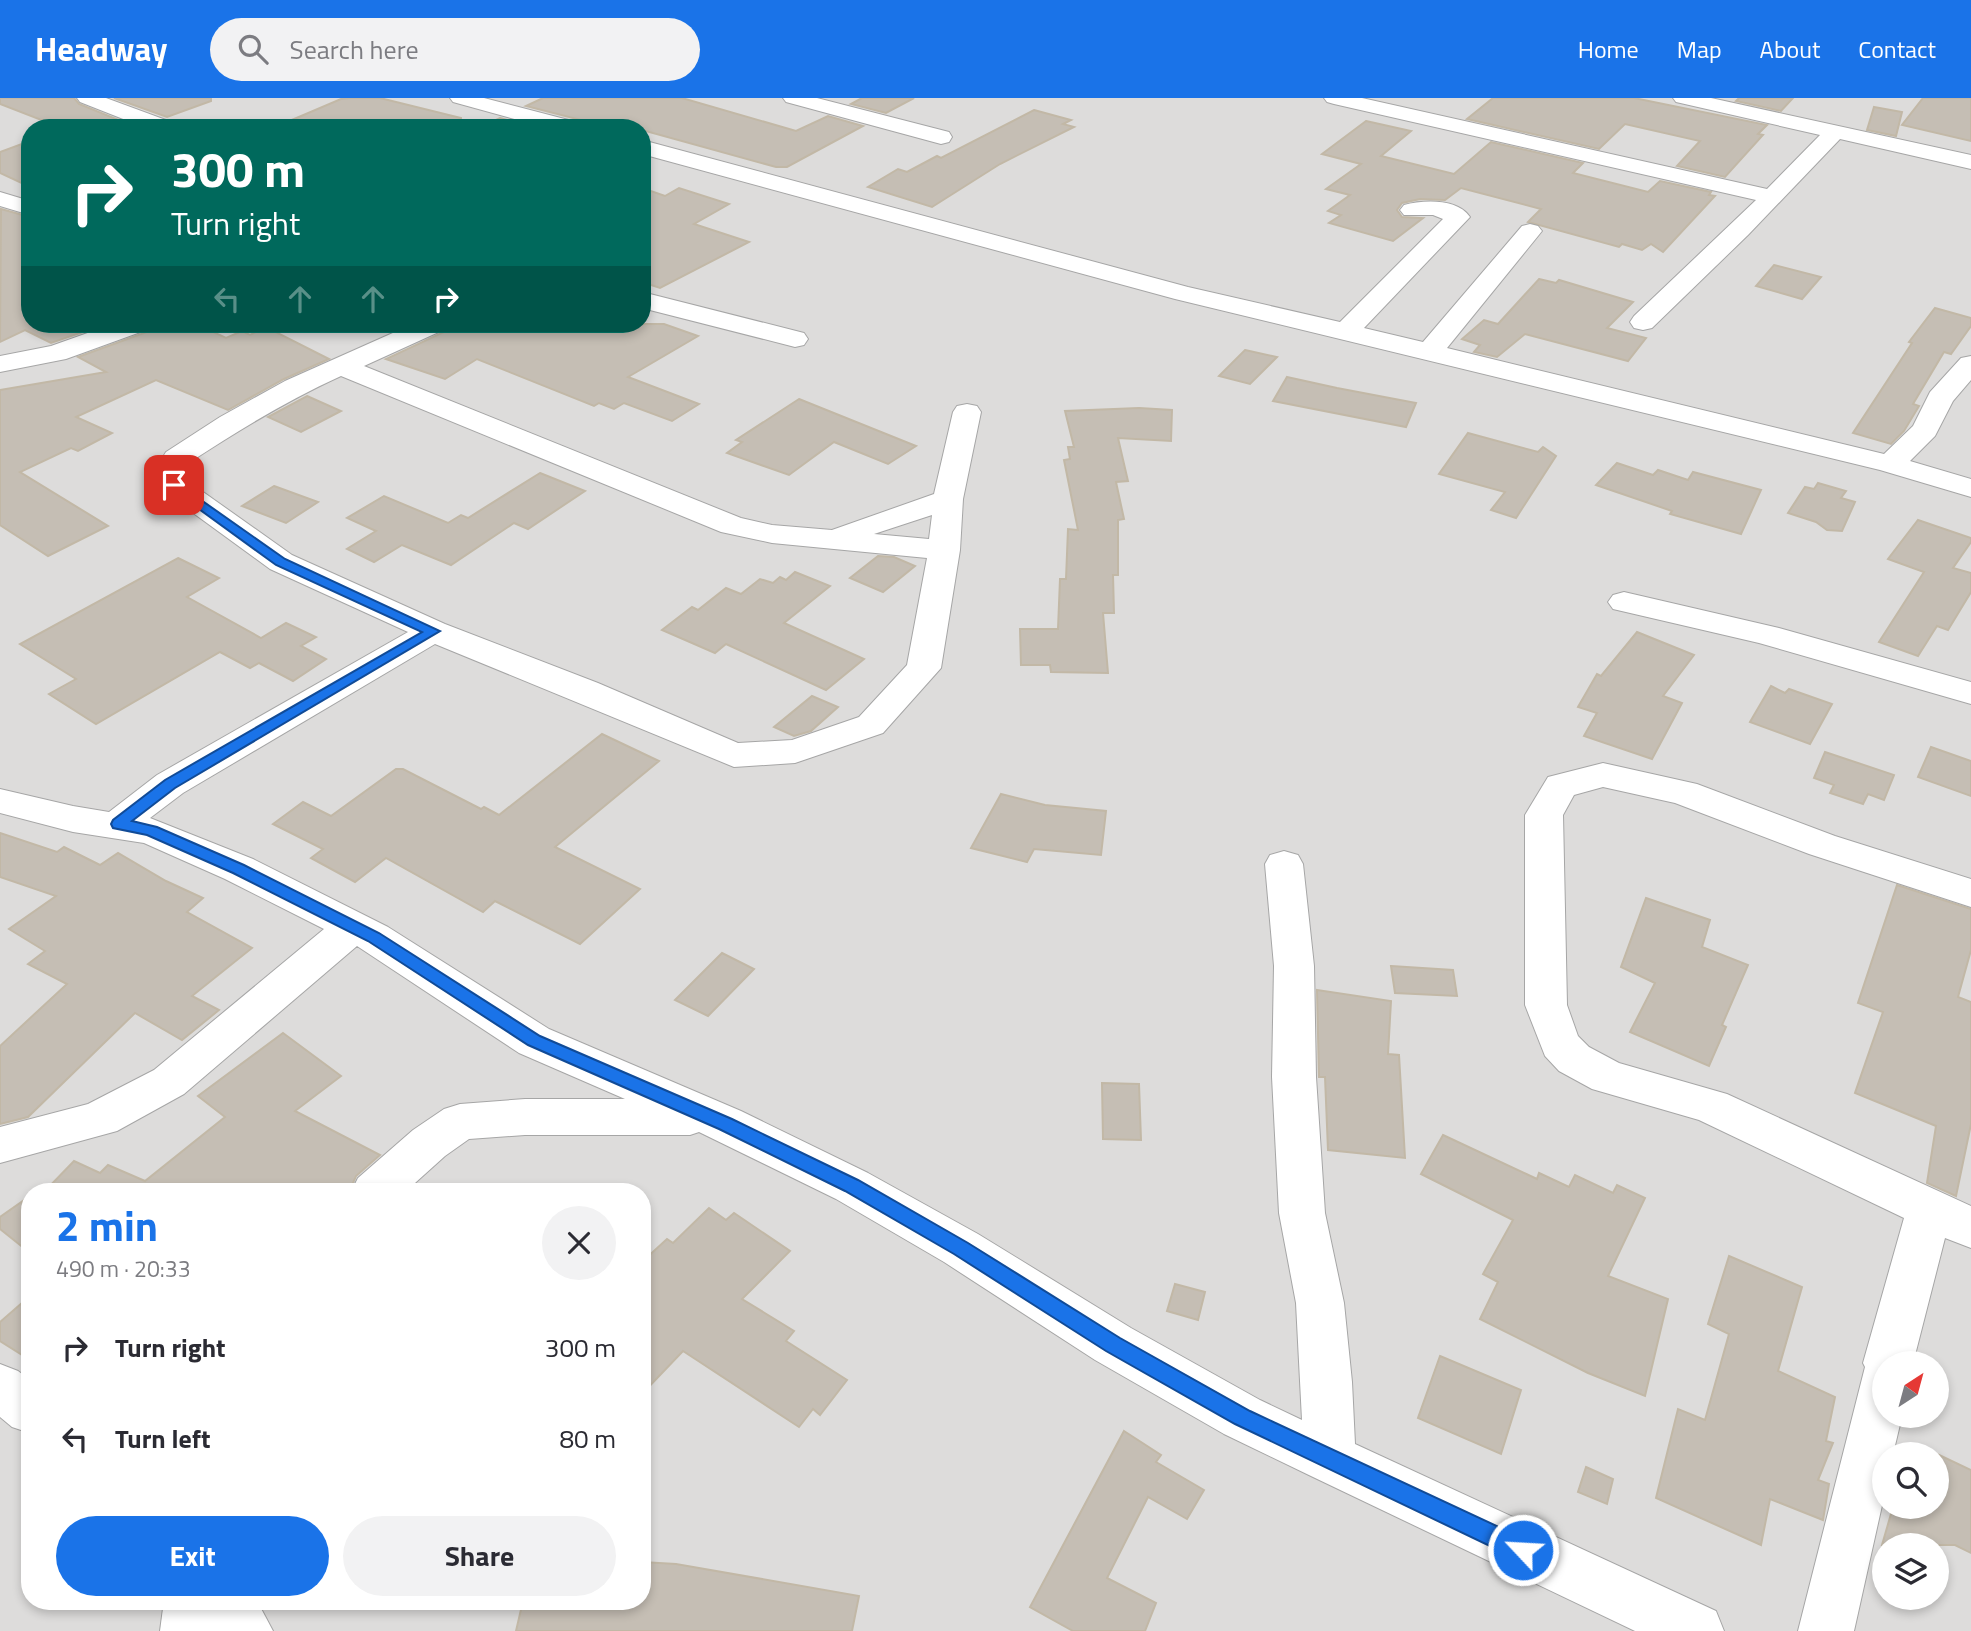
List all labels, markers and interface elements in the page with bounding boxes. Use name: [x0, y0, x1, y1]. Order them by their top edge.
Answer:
search box: [210, 18, 700, 81]
text: Headway: [35, 24, 168, 74]
icon: search: [234, 30, 272, 68]
text: Search here: [290, 30, 419, 69]
text: Home: [1578, 31, 1639, 67]
text: Map: [1677, 31, 1722, 67]
text: About: [1760, 31, 1820, 67]
text: Contact: [1858, 31, 1936, 67]
text: 300 m: [171, 131, 305, 206]
icon: right: [56, 147, 147, 238]
text: Turn right: [171, 199, 300, 247]
icon: left: [208, 280, 246, 318]
icon: ahead: [281, 280, 319, 318]
icon: ahead: [354, 280, 392, 318]
icon: right: [427, 280, 465, 318]
pin: [144, 455, 204, 515]
icon: arrive: [155, 466, 193, 504]
text: 2 min: [56, 1193, 158, 1257]
button: close: [542, 1206, 616, 1280]
text: 490 m · 20:33: [56, 1251, 191, 1286]
text: Turn right: [115, 1328, 226, 1367]
text: 300 m: [545, 1328, 616, 1367]
icon: right: [56, 1329, 94, 1367]
north arrow: [1872, 1351, 1950, 1428]
map controls: [1872, 1351, 1949, 1610]
text: Turn left: [115, 1419, 210, 1458]
text: 80 m: [559, 1419, 616, 1458]
icon: left: [56, 1420, 94, 1458]
button: search: [1872, 1442, 1949, 1519]
position arrow: [1486, 1513, 1560, 1587]
button: Exit: [56, 1516, 329, 1596]
button: Share: [343, 1516, 616, 1596]
button: layers: [1872, 1533, 1949, 1610]

